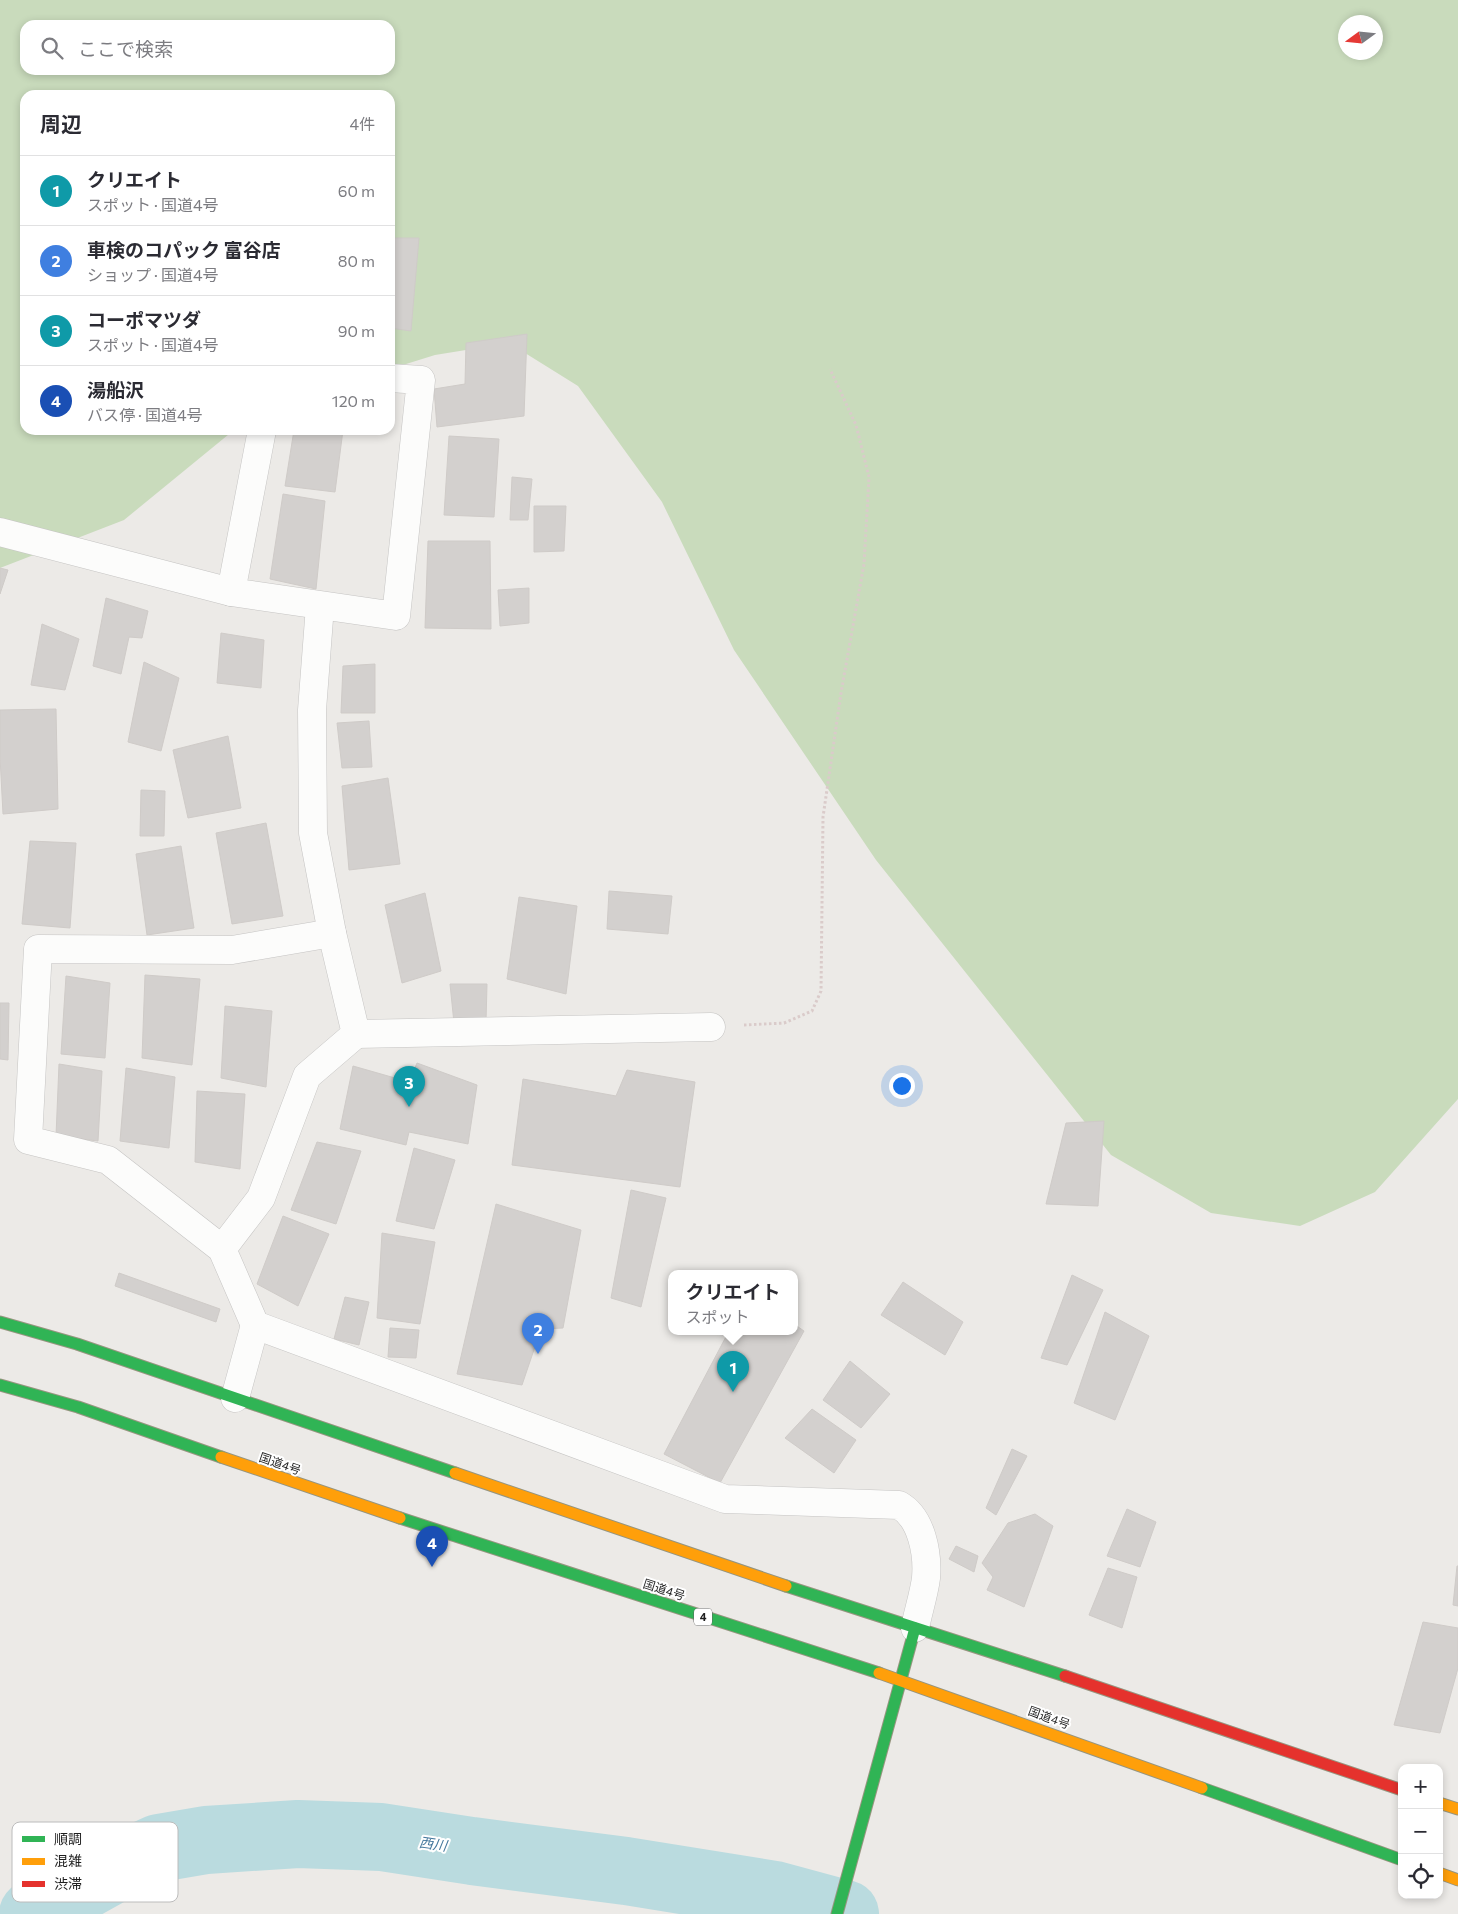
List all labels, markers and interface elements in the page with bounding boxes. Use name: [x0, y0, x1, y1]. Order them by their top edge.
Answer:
north arrow: [1338, 15, 1383, 60]
search box: [20, 20, 395, 75]
icon: search: [38, 34, 66, 62]
text: ここで検索: [78, 37, 173, 60]
text: 周辺: [40, 111, 82, 136]
text: 4件: [349, 114, 375, 133]
text: クリエイト: [87, 168, 182, 191]
text: 1: [52, 181, 60, 200]
text: 60 m: [338, 181, 375, 200]
text: スポット · 国道4号: [87, 195, 219, 214]
text: 車検のコパック 富谷店: [87, 238, 281, 261]
text: 2: [51, 251, 61, 270]
text: 80 m: [338, 251, 375, 270]
text: ショップ · 国道4号: [87, 265, 219, 284]
text: コーポマツダ: [87, 308, 201, 331]
text: 3: [51, 321, 61, 340]
text: 90 m: [338, 321, 375, 340]
text: スポット · 国道4号: [87, 335, 219, 354]
text: 湯船沢: [87, 378, 144, 401]
text: 4: [51, 391, 61, 410]
text: 120 m: [332, 391, 375, 410]
text: バス停 · 国道4号: [87, 405, 203, 424]
pin: 3: [393, 1066, 425, 1107]
your location: [889, 1073, 915, 1099]
popup: [668, 1270, 798, 1335]
text: クリエイト: [685, 1280, 781, 1303]
text: スポット: [685, 1307, 750, 1326]
pin: 2: [522, 1313, 554, 1354]
pin: 1: [717, 1351, 749, 1392]
street label: 国道4号: [258, 1449, 303, 1477]
pin: 4: [416, 1526, 448, 1567]
street label: 国道4号: [642, 1576, 687, 1602]
road number: 4: [694, 1608, 712, 1625]
street label: 国道4号: [1027, 1703, 1072, 1731]
map controls: [1398, 1764, 1443, 1899]
button: +: [1398, 1764, 1443, 1809]
button: −: [1398, 1809, 1443, 1854]
legend: [12, 1822, 178, 1902]
text: 順調: [54, 1830, 82, 1847]
water label: 西川: [418, 1833, 450, 1854]
text: 混雑: [54, 1852, 82, 1869]
button: locate: [1398, 1854, 1443, 1899]
text: 渋滞: [54, 1875, 82, 1892]

